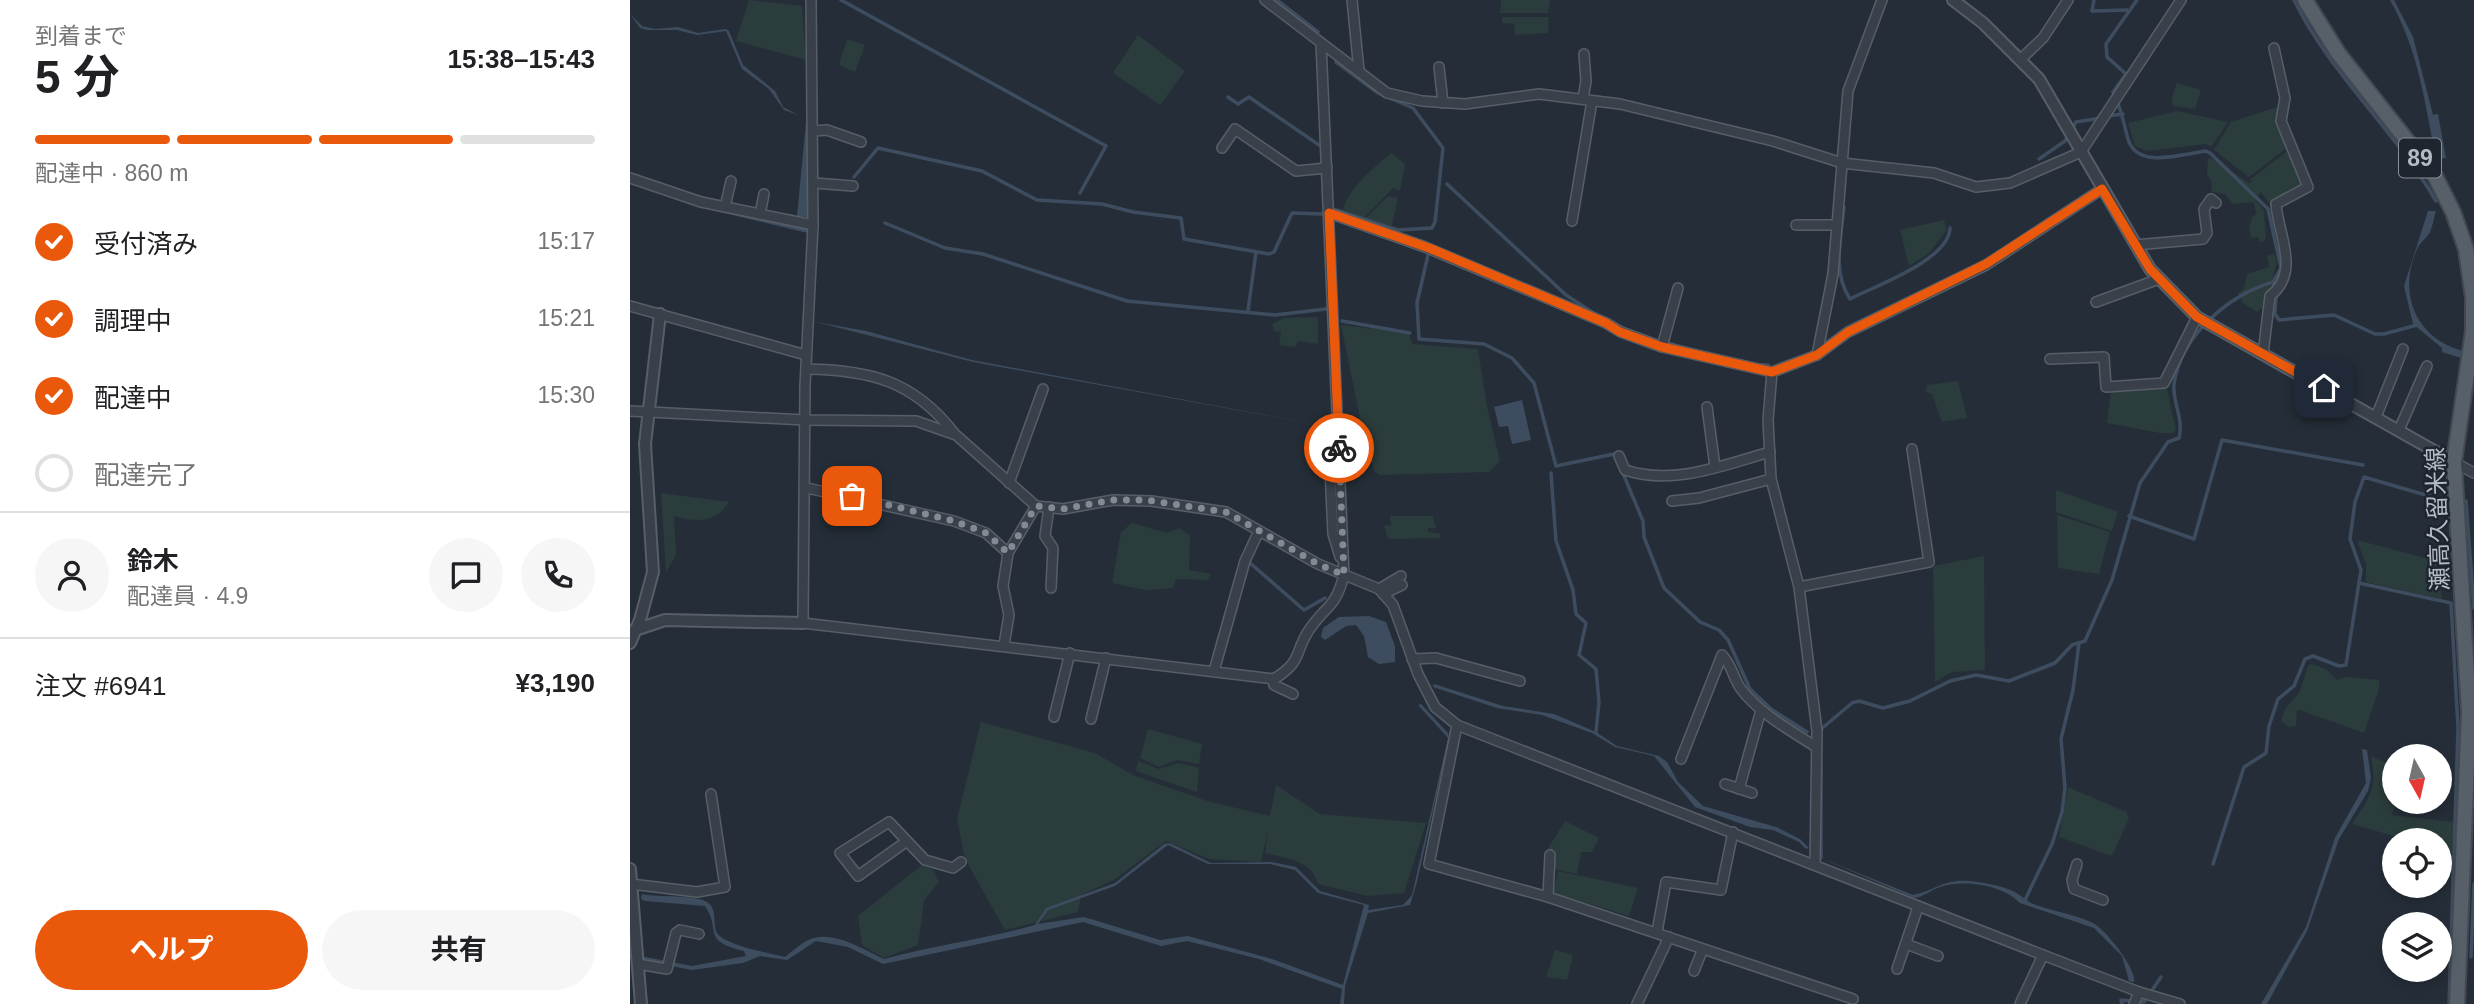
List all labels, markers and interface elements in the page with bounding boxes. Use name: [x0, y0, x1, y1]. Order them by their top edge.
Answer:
text: 到着まで: [35, 23, 127, 49]
text: 15:38–15:43: [448, 44, 595, 74]
text: 5 分: [35, 51, 119, 103]
road number: 89: [2399, 139, 2441, 178]
text: 配達中 · 860 m: [35, 160, 188, 186]
icon: check: [35, 223, 73, 261]
text: 15:17: [537, 228, 595, 254]
text: 受付済み: [94, 229, 198, 259]
icon: check: [35, 300, 73, 338]
text: 15:21: [537, 305, 595, 331]
text: 調理中: [94, 306, 172, 336]
pin: [2294, 358, 2354, 418]
icon: home: [2305, 369, 2343, 407]
icon: check: [35, 377, 73, 415]
text: 15:30: [537, 382, 595, 408]
text: 配達中: [94, 383, 172, 413]
courier: [1304, 413, 1374, 483]
icon: bike: [1320, 429, 1358, 467]
street label: 瀬高久留米線: [2421, 447, 2454, 591]
text: 配達完了: [94, 460, 198, 490]
pin: [822, 466, 882, 526]
icon: bag: [833, 477, 871, 515]
button: person: [35, 538, 109, 612]
button: chat: [429, 538, 503, 612]
button: phone: [521, 538, 595, 612]
text: 鈴木: [127, 546, 179, 576]
text: 配達員 · 4.9: [127, 583, 248, 609]
text: ¥3,190: [515, 668, 595, 698]
text: 注文 #6941: [35, 671, 167, 701]
north arrow: [2382, 744, 2452, 814]
map controls: [2382, 744, 2452, 982]
button: locate: [2382, 828, 2452, 898]
button: ヘルプ: [35, 910, 308, 990]
button: 共有: [322, 910, 595, 990]
button: layers: [2382, 912, 2452, 982]

